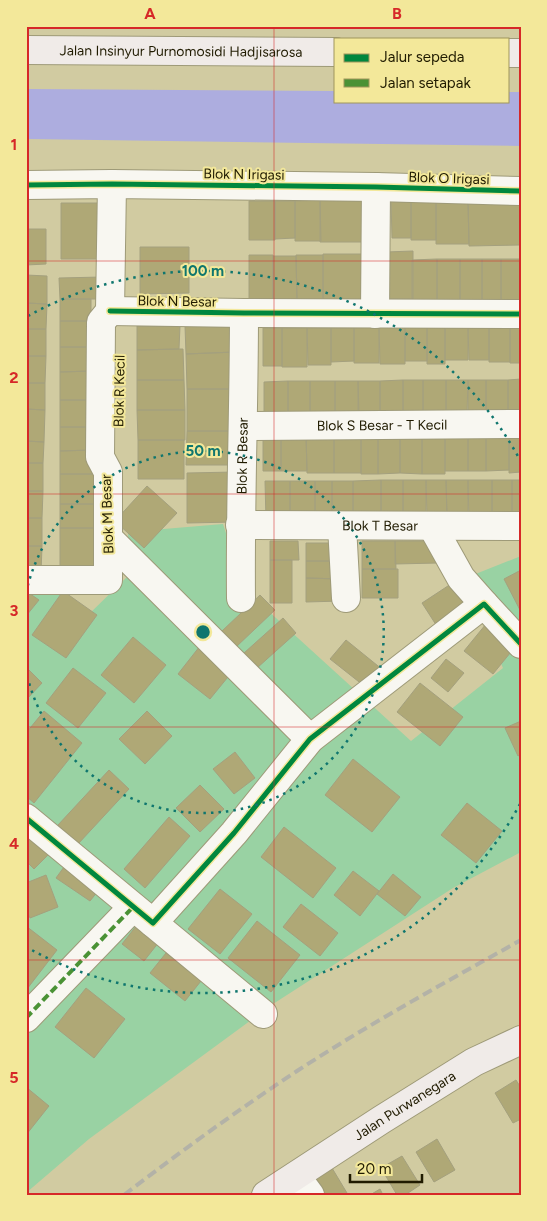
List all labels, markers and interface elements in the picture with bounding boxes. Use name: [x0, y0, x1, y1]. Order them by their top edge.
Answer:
text: A: [144, 4, 156, 23]
text: B: [392, 4, 402, 23]
legend: [334, 38, 510, 102]
street label: Jalan Insinyur Purnomosidi Hadjisarosa: [60, 42, 302, 61]
text: Jalur sepeda: [380, 48, 465, 66]
text: Jalan setapak: [380, 74, 471, 92]
text: 1: [11, 135, 17, 154]
street label: Blok N Irigasi: [203, 165, 285, 184]
street label: Blok O Irigasi: [408, 169, 490, 188]
text: 100 m: [182, 262, 224, 280]
street label: Blok N Besar: [137, 292, 217, 311]
street label: Blok R Kecil: [110, 355, 129, 427]
text: 2: [9, 368, 19, 387]
street label: Blok R Besar: [233, 417, 252, 495]
street label: Blok S Besar - T Kecil: [317, 417, 447, 434]
text: 50 m: [185, 442, 221, 460]
street label: Blok M Besar: [98, 473, 117, 554]
street label: Blok T Besar: [342, 517, 418, 535]
text: 3: [10, 601, 19, 620]
centre of rings: [194, 623, 212, 641]
text: 4: [9, 834, 19, 853]
text: 5: [9, 1068, 19, 1087]
street label: Jalan Purwanegara: [351, 1068, 459, 1144]
scale bar: [350, 1151, 422, 1183]
text: 20 m: [357, 1160, 391, 1178]

